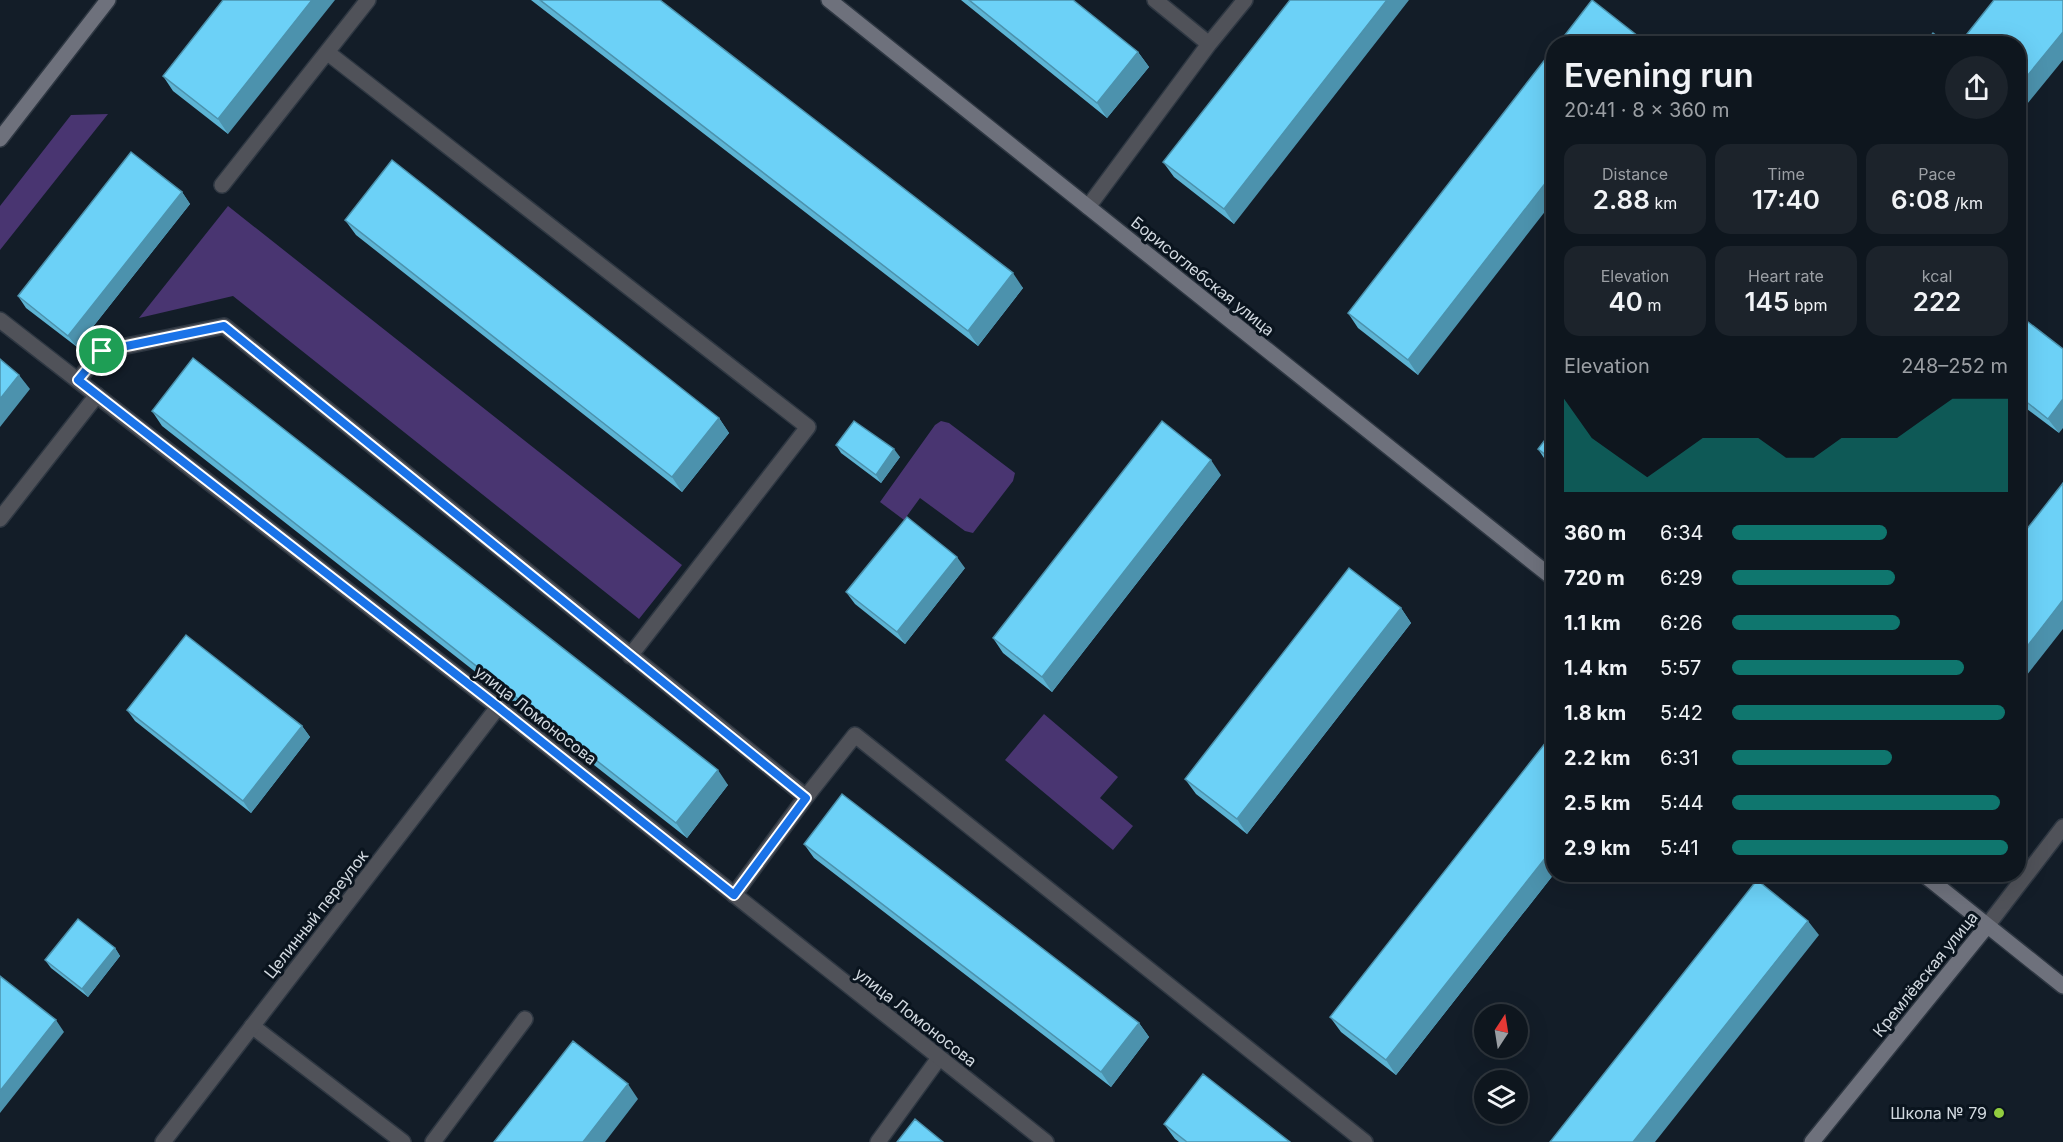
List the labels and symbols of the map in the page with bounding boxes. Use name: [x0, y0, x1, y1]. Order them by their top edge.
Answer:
street label: Борисоглебская улица: [1127, 212, 1279, 340]
pin: [76, 325, 127, 376]
street label: улица Ломоносова: [471, 661, 601, 769]
street label: Целинный переулок: [260, 846, 373, 982]
street label: Кремлёвская улица: [1868, 907, 1982, 1041]
street label: улица Ломоносова: [851, 963, 981, 1071]
north arrow: [1474, 1004, 1528, 1058]
place label: Школа № 79: [1890, 1103, 1987, 1123]
marker: Школа № 79: [1992, 1106, 2006, 1120]

